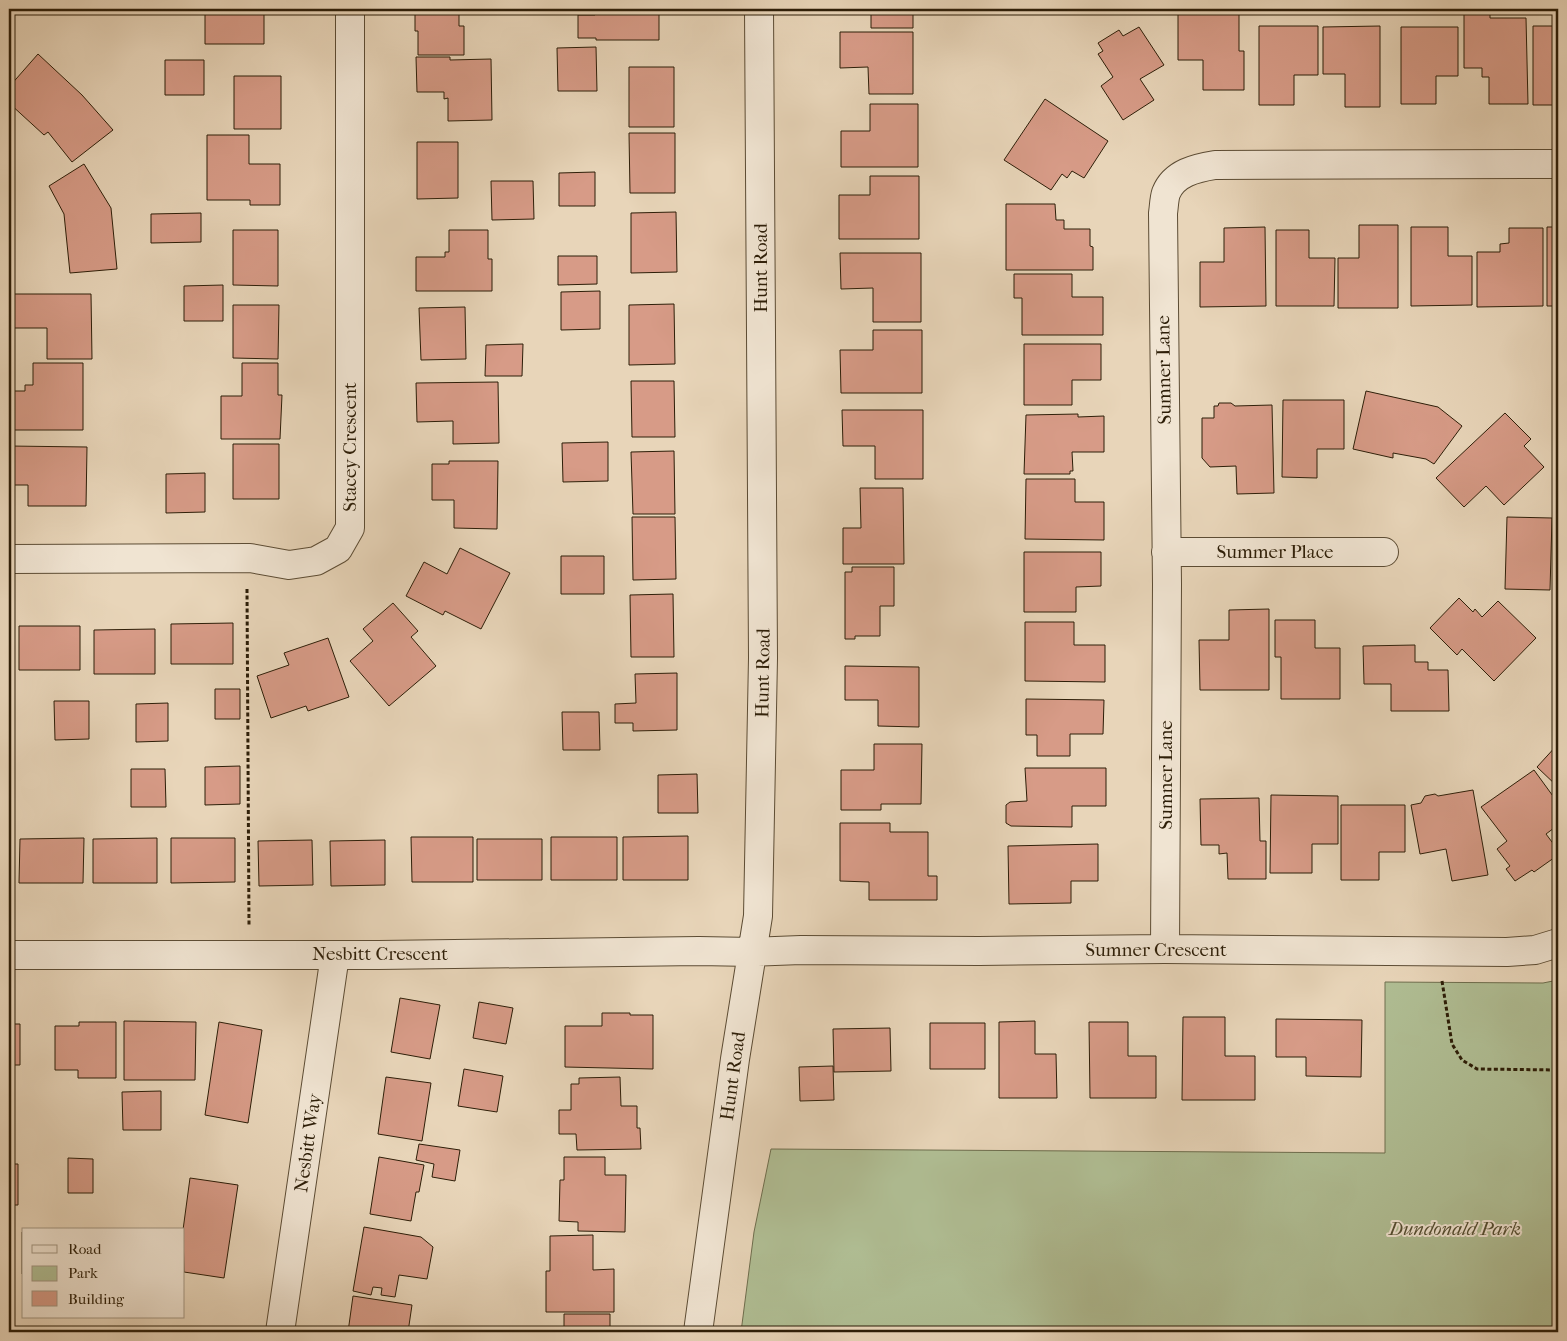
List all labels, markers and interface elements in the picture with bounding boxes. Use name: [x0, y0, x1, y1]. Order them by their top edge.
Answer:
street label: Hunt Road: [750, 223, 772, 313]
street label: Sumner Lane: [1152, 315, 1176, 425]
street label: Stacey Crescent: [339, 382, 361, 512]
street label: Summer Place: [1217, 541, 1333, 563]
street label: Hunt Road: [751, 627, 775, 718]
street label: Sumner Lane: [1155, 720, 1177, 830]
street label: Sumner Crescent: [1085, 939, 1227, 961]
street label: Nesbitt Crescent: [312, 943, 448, 965]
street label: Hunt Road: [716, 1029, 750, 1122]
street label: Nesbitt Way: [290, 1091, 326, 1194]
park label: Dundonald Park: [1387, 1218, 1521, 1240]
legend: [22, 1228, 185, 1318]
text: Road: [68, 1240, 102, 1258]
text: Park: [68, 1264, 98, 1282]
text: Building: [68, 1290, 125, 1308]

